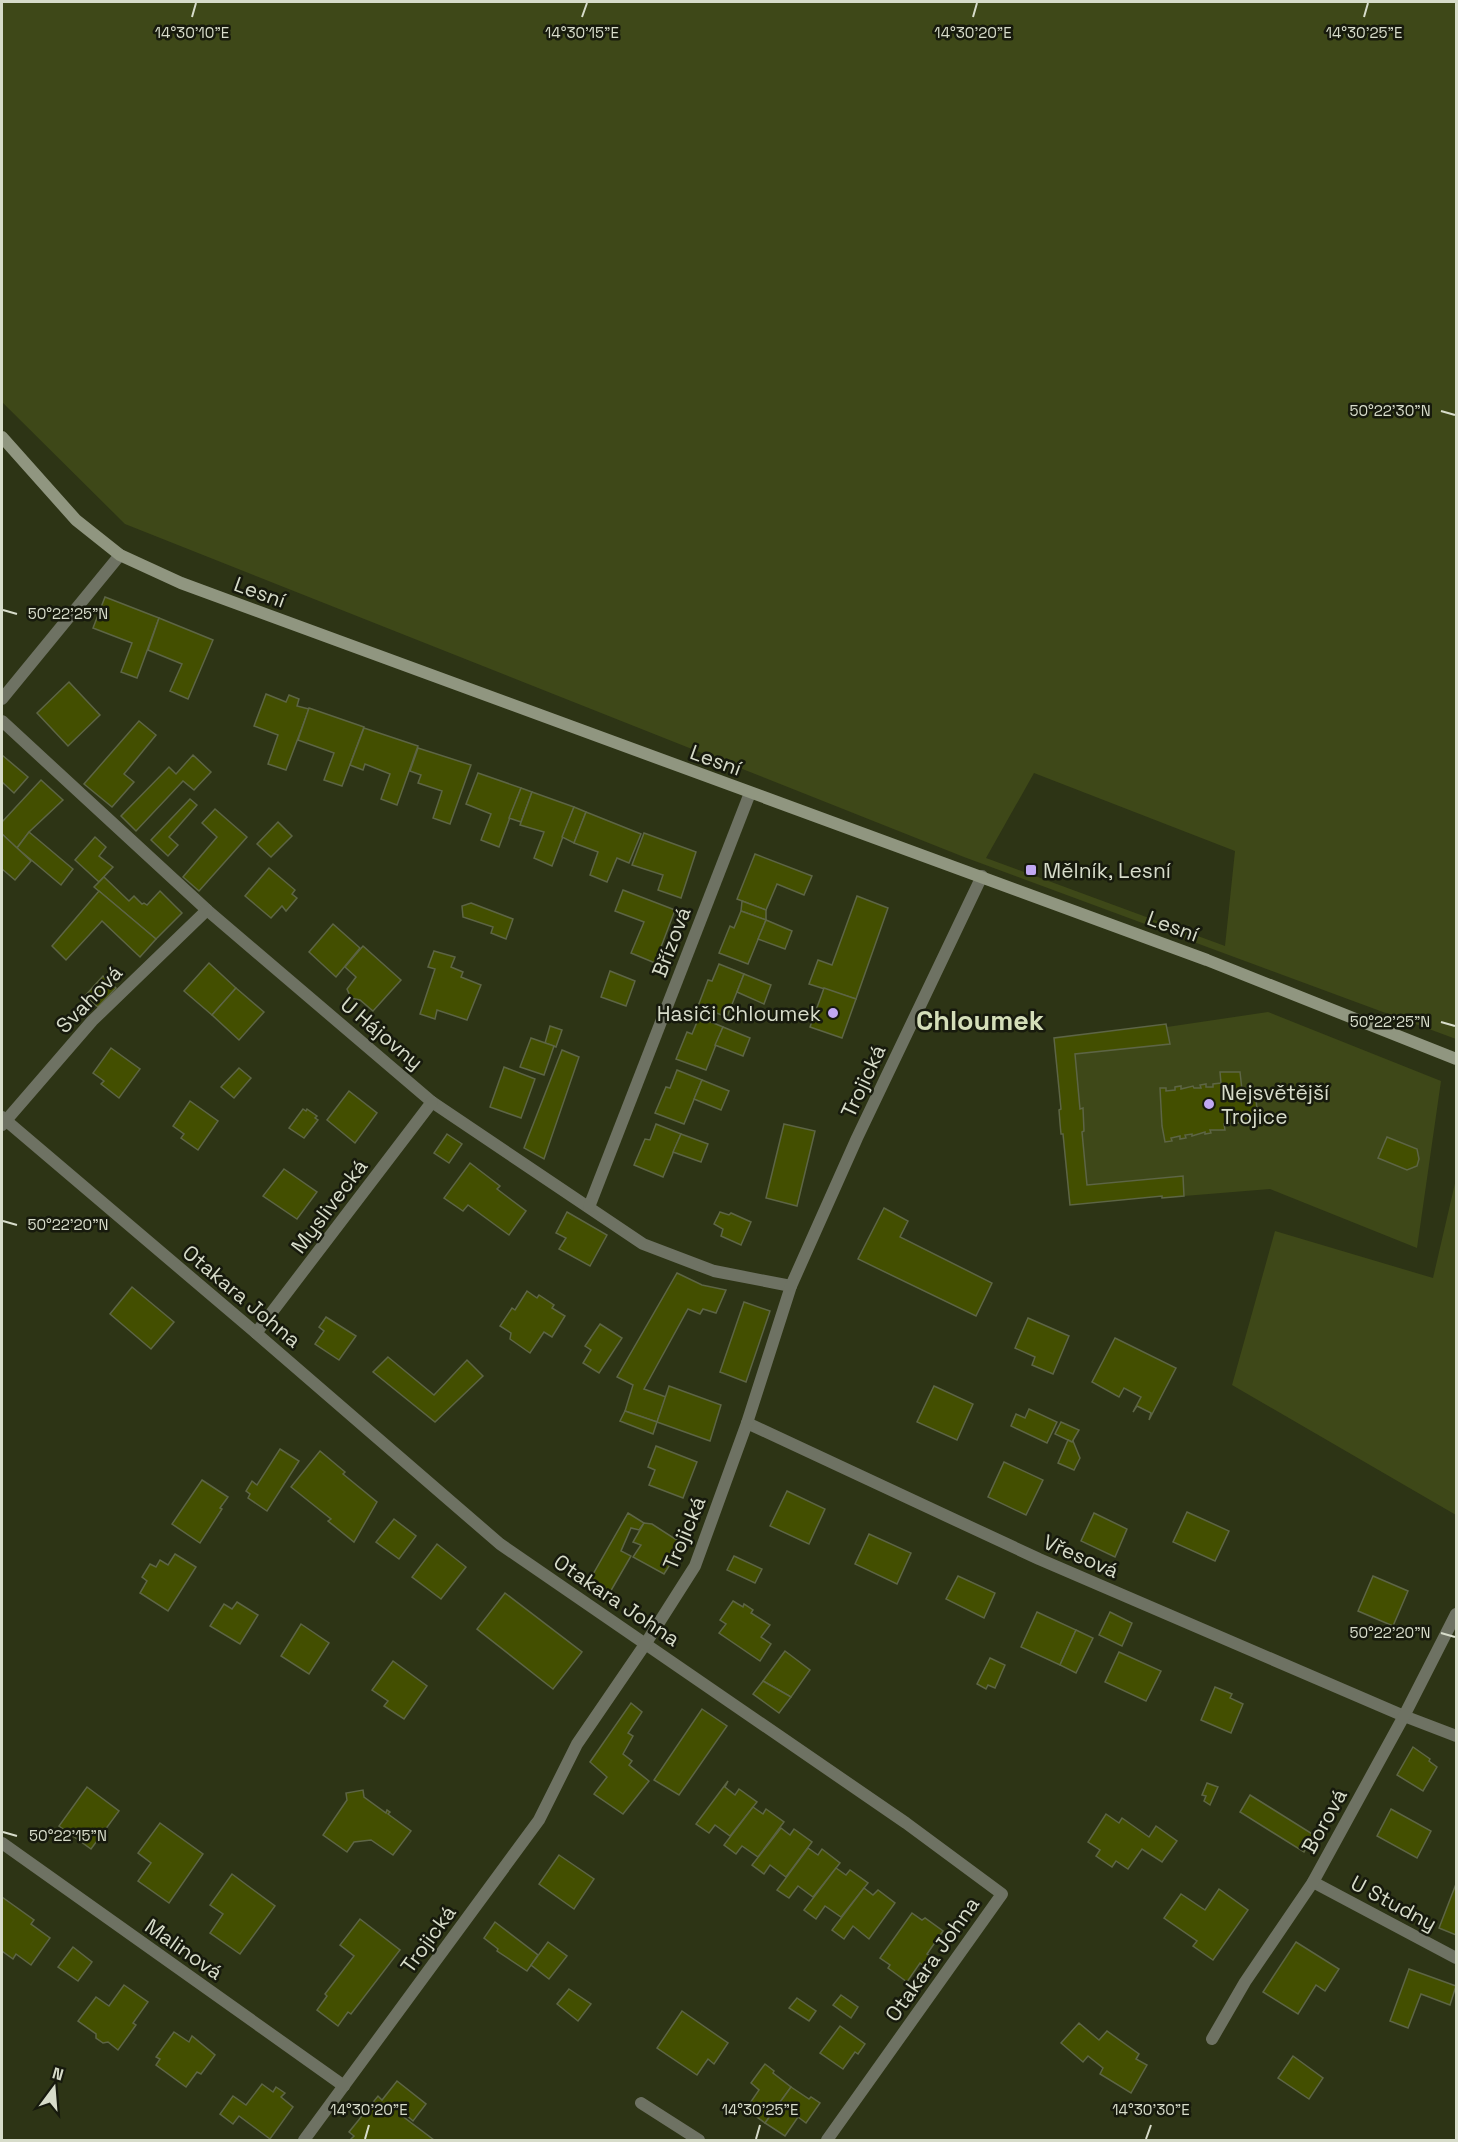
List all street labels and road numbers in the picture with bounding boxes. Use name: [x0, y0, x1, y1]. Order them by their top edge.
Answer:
street label: Lesní: [231, 570, 290, 614]
street label: Lesní: [687, 738, 746, 782]
street label: Břízová: [645, 903, 697, 981]
street label: Lesní: [1144, 904, 1203, 948]
street label: Svahová: [50, 959, 128, 1039]
street label: U Hájovny: [335, 991, 429, 1075]
street label: Trojická: [834, 1040, 892, 1122]
street label: Myslivecká: [285, 1153, 373, 1259]
street label: Otakara Johna: [177, 1239, 307, 1353]
street label: Trojická: [656, 1492, 712, 1574]
street label: Vřesová: [1039, 1528, 1123, 1584]
street label: Otakara Johna: [549, 1548, 685, 1652]
street label: Borová: [1295, 1784, 1353, 1858]
street label: U Studny: [1346, 1869, 1442, 1937]
street label: Otakara Johna: [879, 1891, 985, 2027]
street label: Trojická: [394, 1900, 462, 1978]
street label: Malinová: [140, 1912, 228, 1986]

